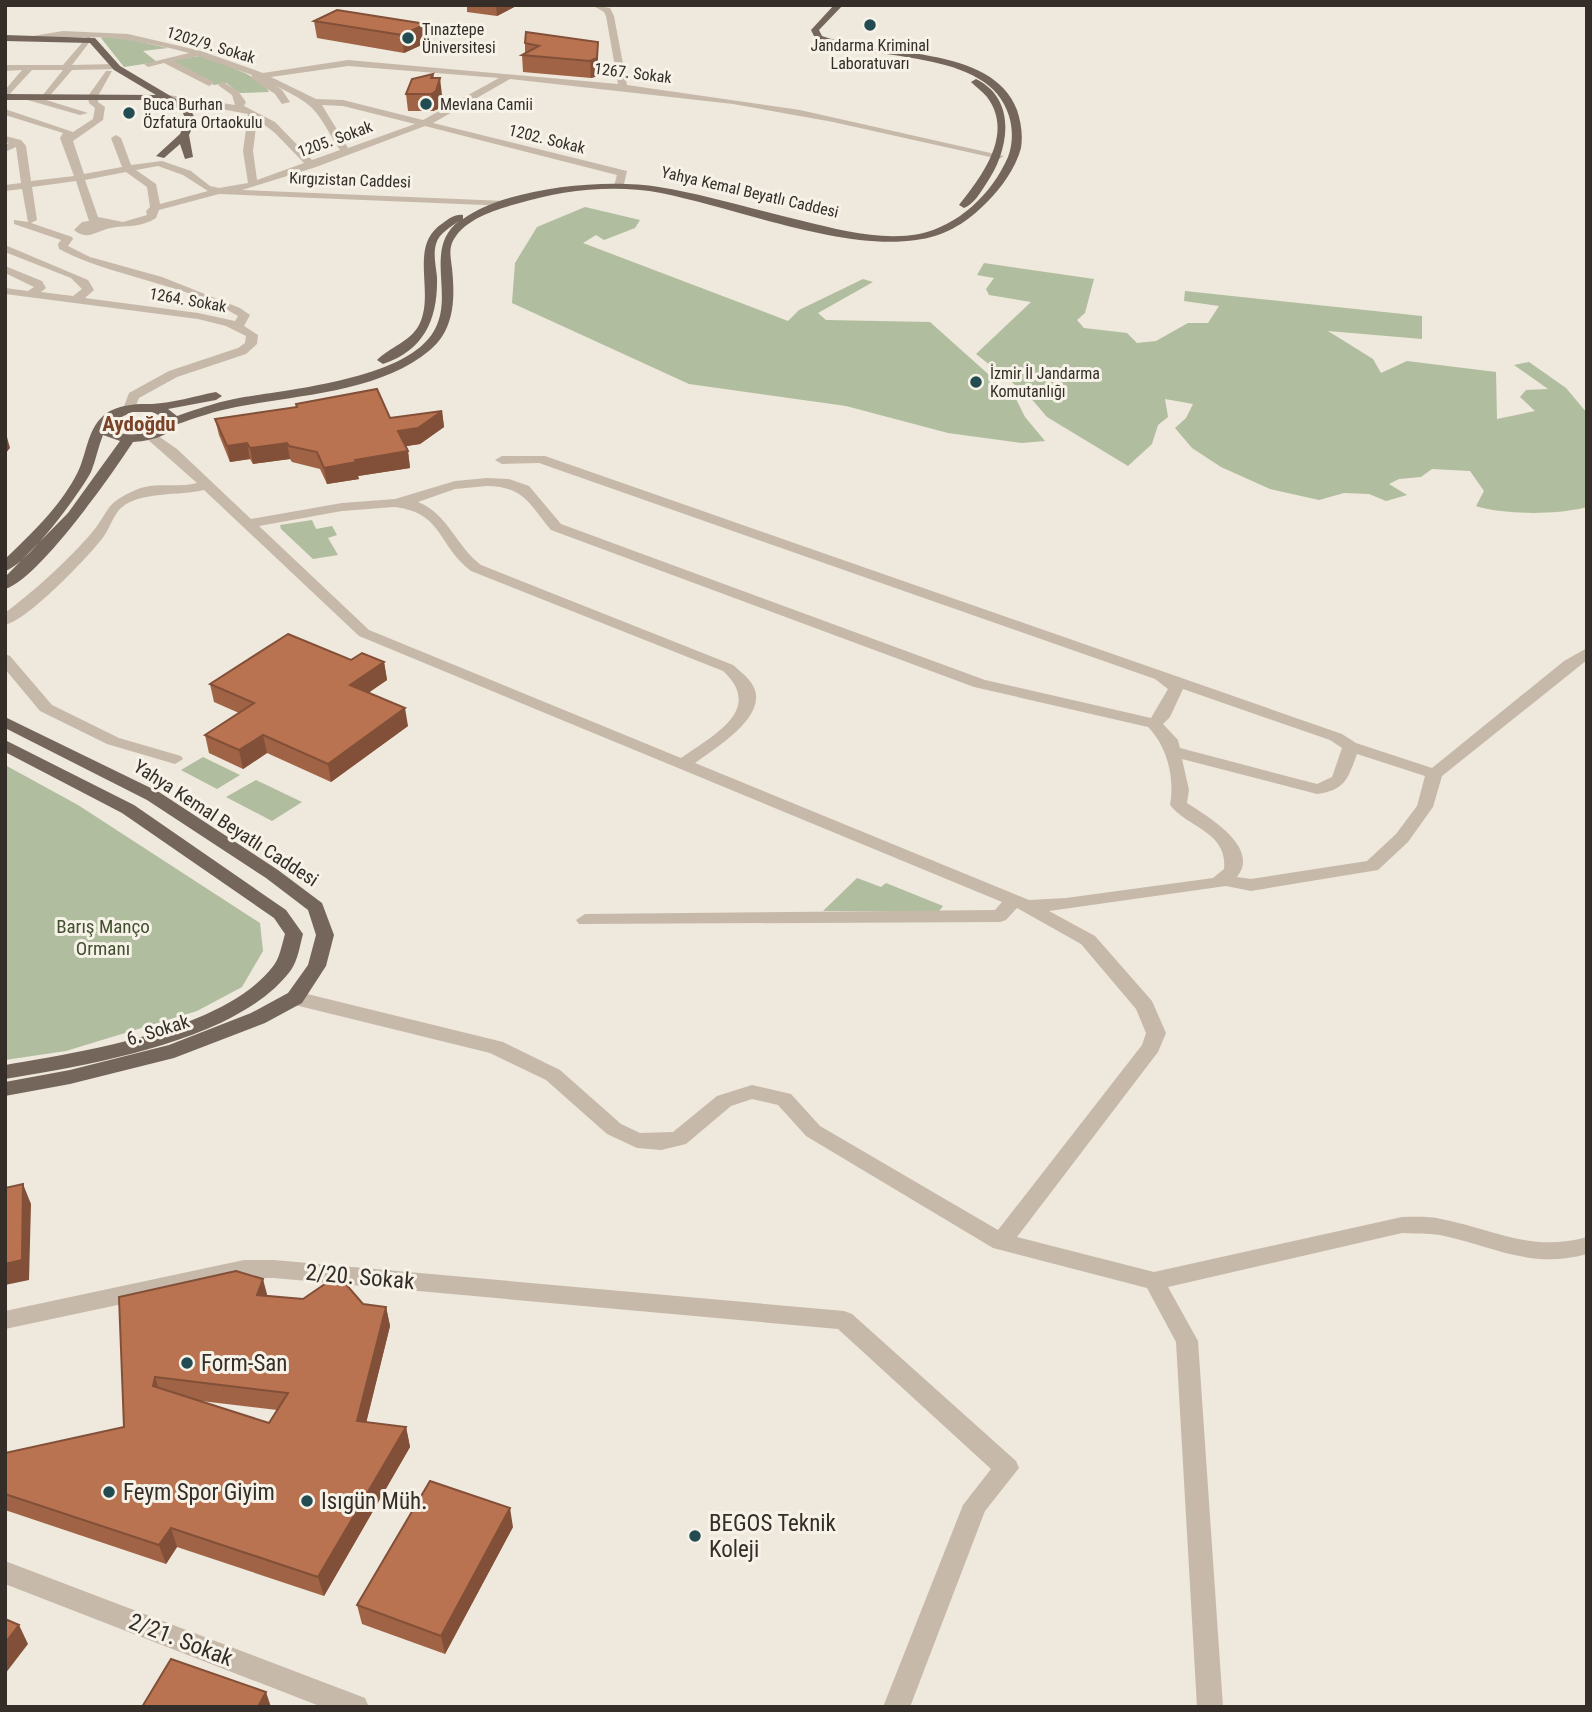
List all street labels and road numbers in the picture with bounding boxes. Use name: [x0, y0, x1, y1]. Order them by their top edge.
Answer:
street label: 1202/9. Sokak: [164, 23, 258, 68]
street label: 1267. Sokak: [593, 59, 674, 87]
street label: 1205. Sokak: [295, 116, 376, 161]
street label: 1202. Sokak: [507, 120, 588, 158]
street label: Yahya Kemal Beyatlı Caddesi: [659, 162, 841, 222]
street label: Kırgızistan Caddesi: [289, 168, 411, 192]
street label: 1264. Sokak: [148, 284, 229, 316]
street label: Yahya Kemal Beyatlı Caddesi: [129, 755, 323, 891]
street label: 6. Sokak: [124, 1009, 193, 1050]
street label: 2/20. Sokak: [304, 1259, 416, 1295]
street label: 2/21. Sokak: [125, 1608, 237, 1672]

